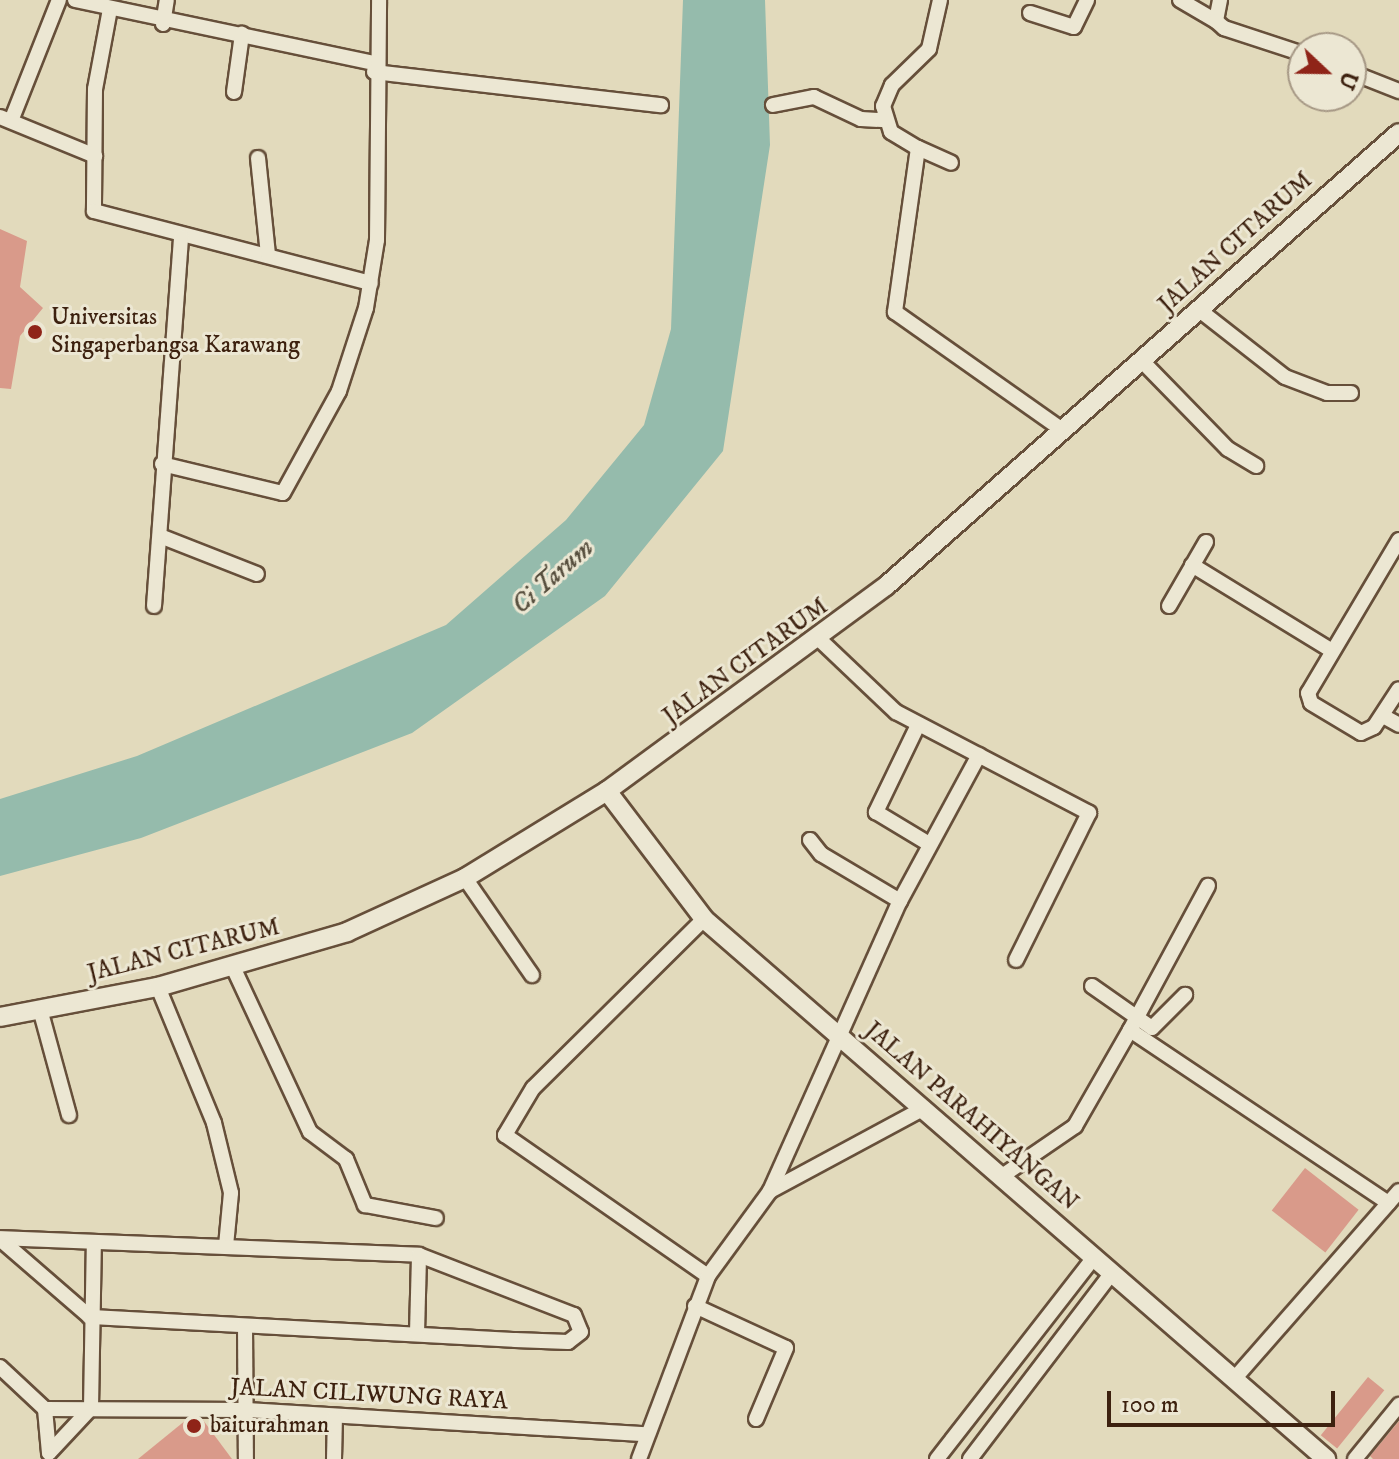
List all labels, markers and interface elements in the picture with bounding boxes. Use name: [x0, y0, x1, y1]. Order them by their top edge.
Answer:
north arrow: [1287, 32, 1367, 112]
text: U: [1332, 67, 1364, 93]
street label: JALAN CITARUM: [1153, 166, 1319, 320]
place label: Universitas Singaperbangsa Karawang: [51, 304, 300, 360]
marker: Universitas Singaperbangsa Karawang: [26, 323, 44, 341]
water label: Ci Tarum: [506, 533, 600, 621]
street label: JALAN CITARUM: [658, 592, 834, 732]
street label: JALAN CITARUM: [85, 913, 283, 989]
street label: JALAN PARAHIYANGAN: [858, 1016, 1084, 1218]
street label: JALAN CILIWUNG RAYA: [230, 1373, 508, 1417]
scale bar: [1111, 1375, 1339, 1425]
text: 100 m: [1121, 1390, 1179, 1420]
place label: baiturahman: [210, 1412, 329, 1440]
marker: baiturahman: [185, 1417, 203, 1435]

